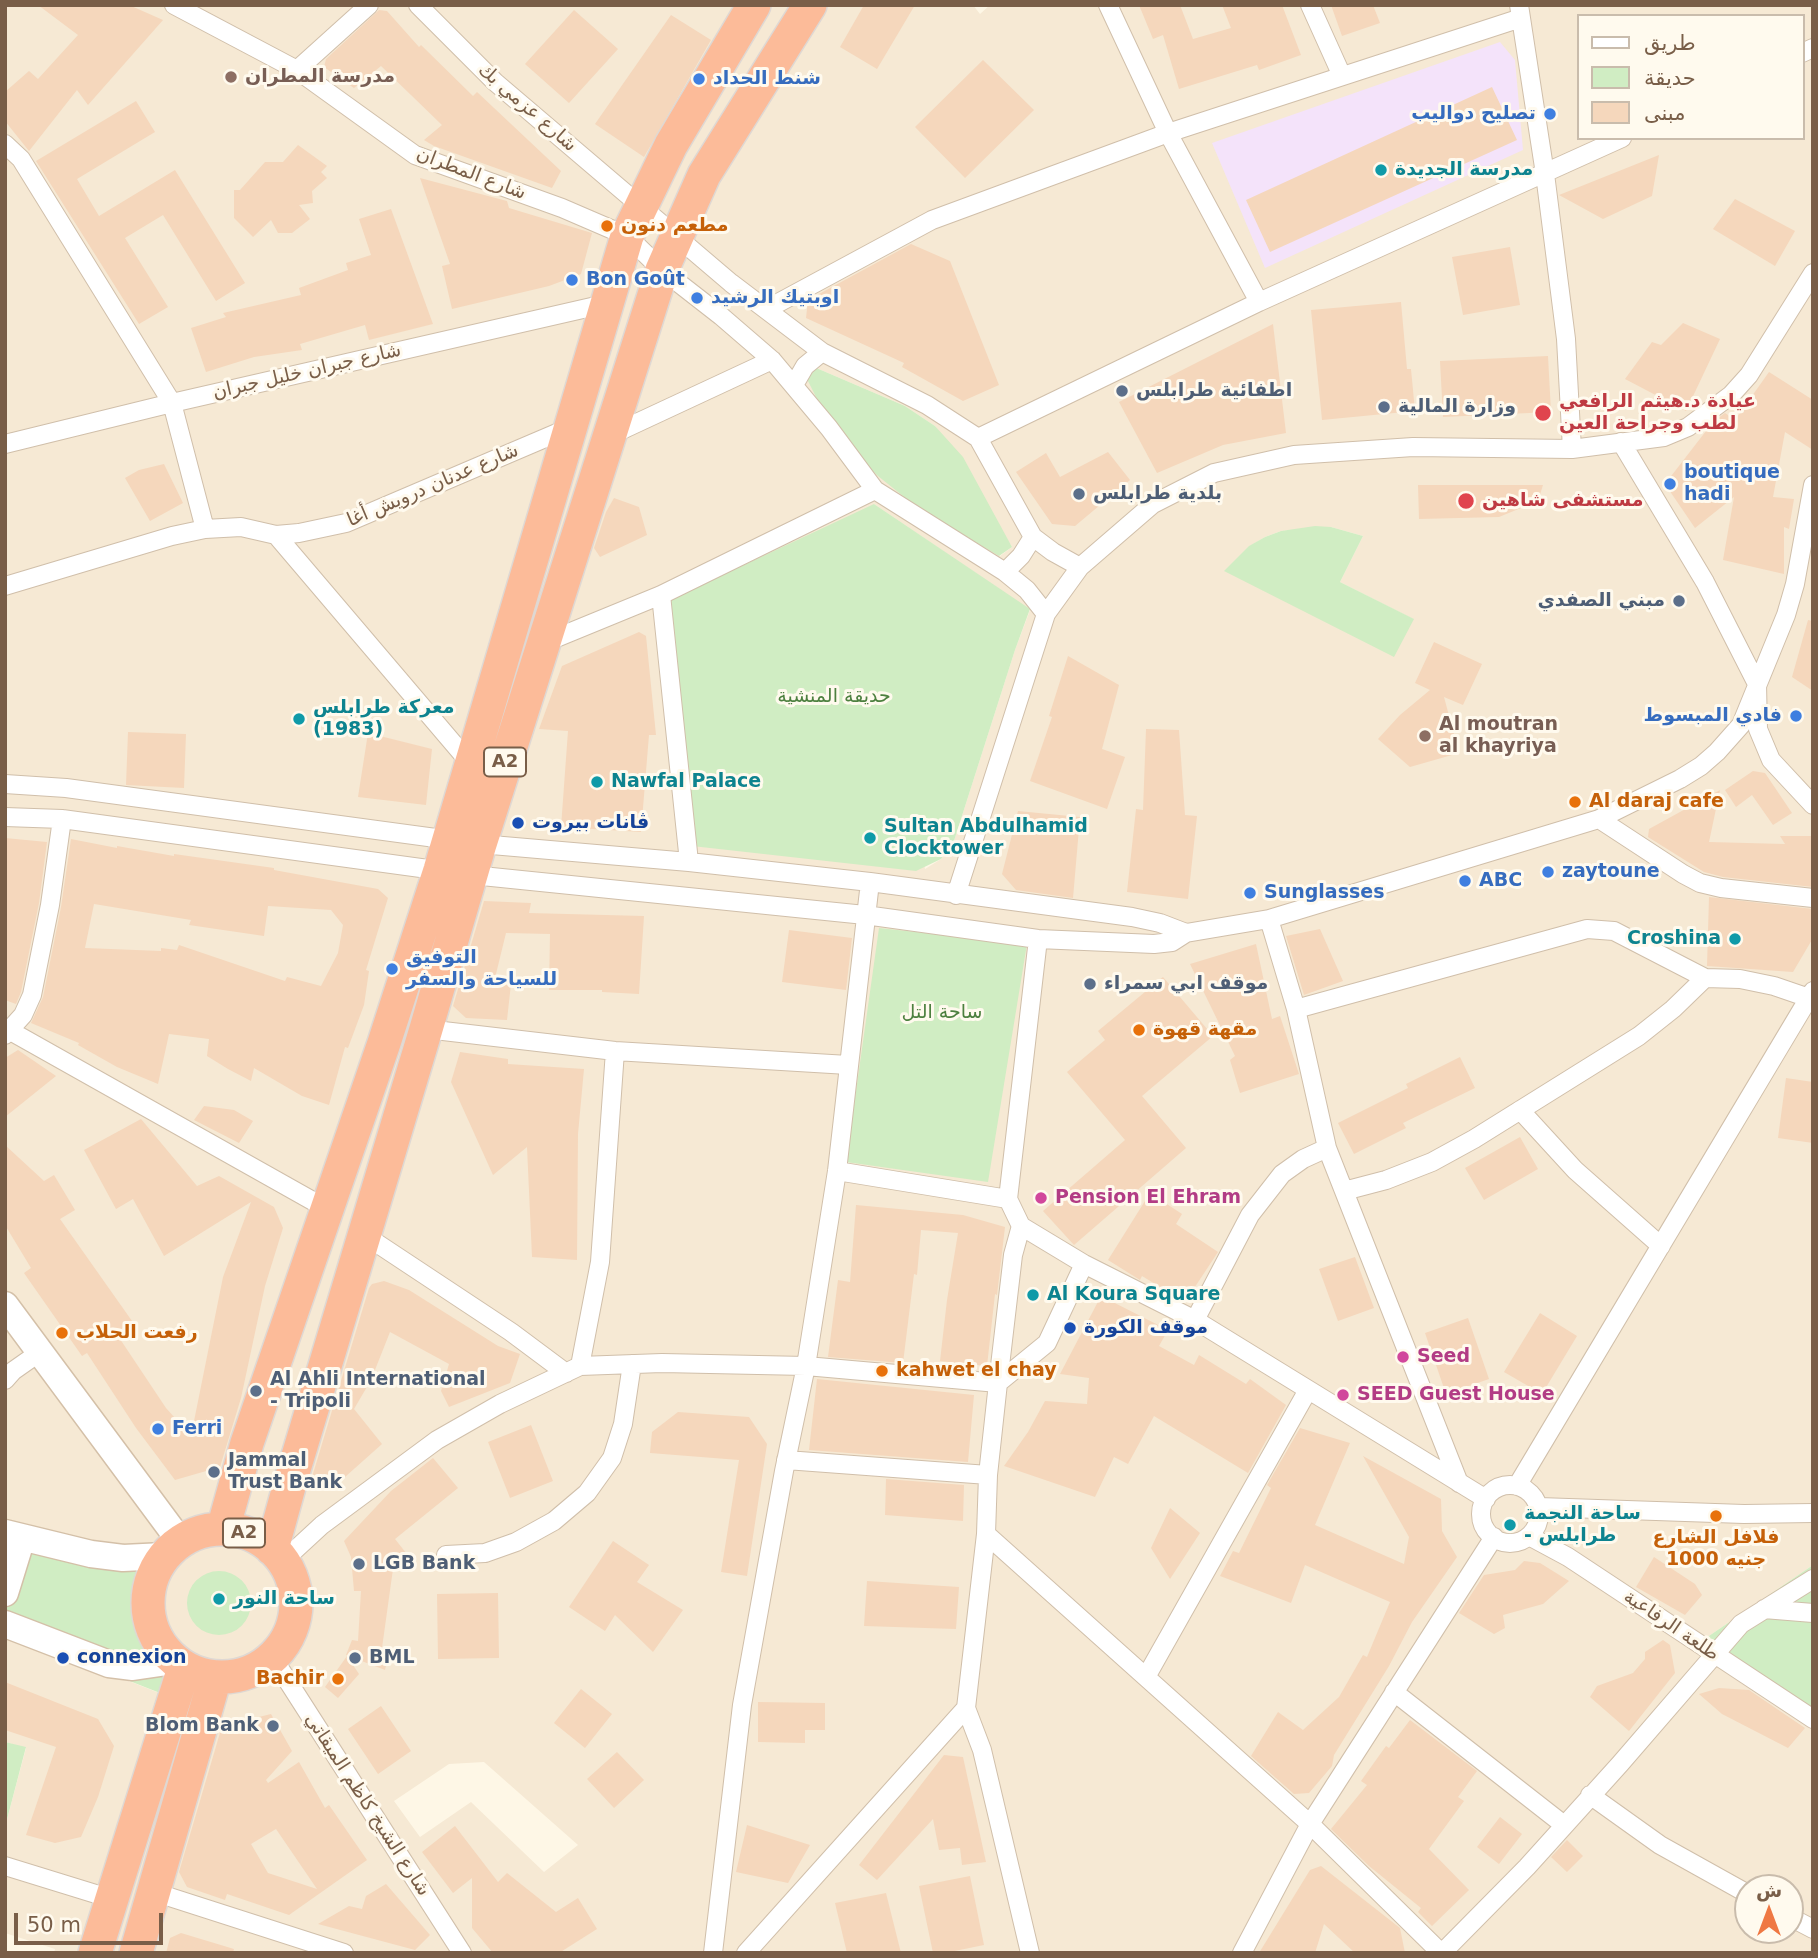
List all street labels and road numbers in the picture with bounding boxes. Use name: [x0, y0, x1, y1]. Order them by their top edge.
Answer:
street label: شارع عزمي بك: [473, 59, 581, 157]
street label: شارع المطران: [413, 143, 529, 205]
street label: شارع جبران خليل جبران: [210, 339, 404, 405]
street label: شارع عدنان درويش أغا: [344, 440, 522, 532]
road number: A2: [484, 748, 526, 776]
road number: A2: [223, 1518, 265, 1548]
street label: طلعة الرفاعية: [1619, 1586, 1723, 1666]
street label: شارع الشيخ كاظم الميقاتي: [299, 1709, 435, 1901]

